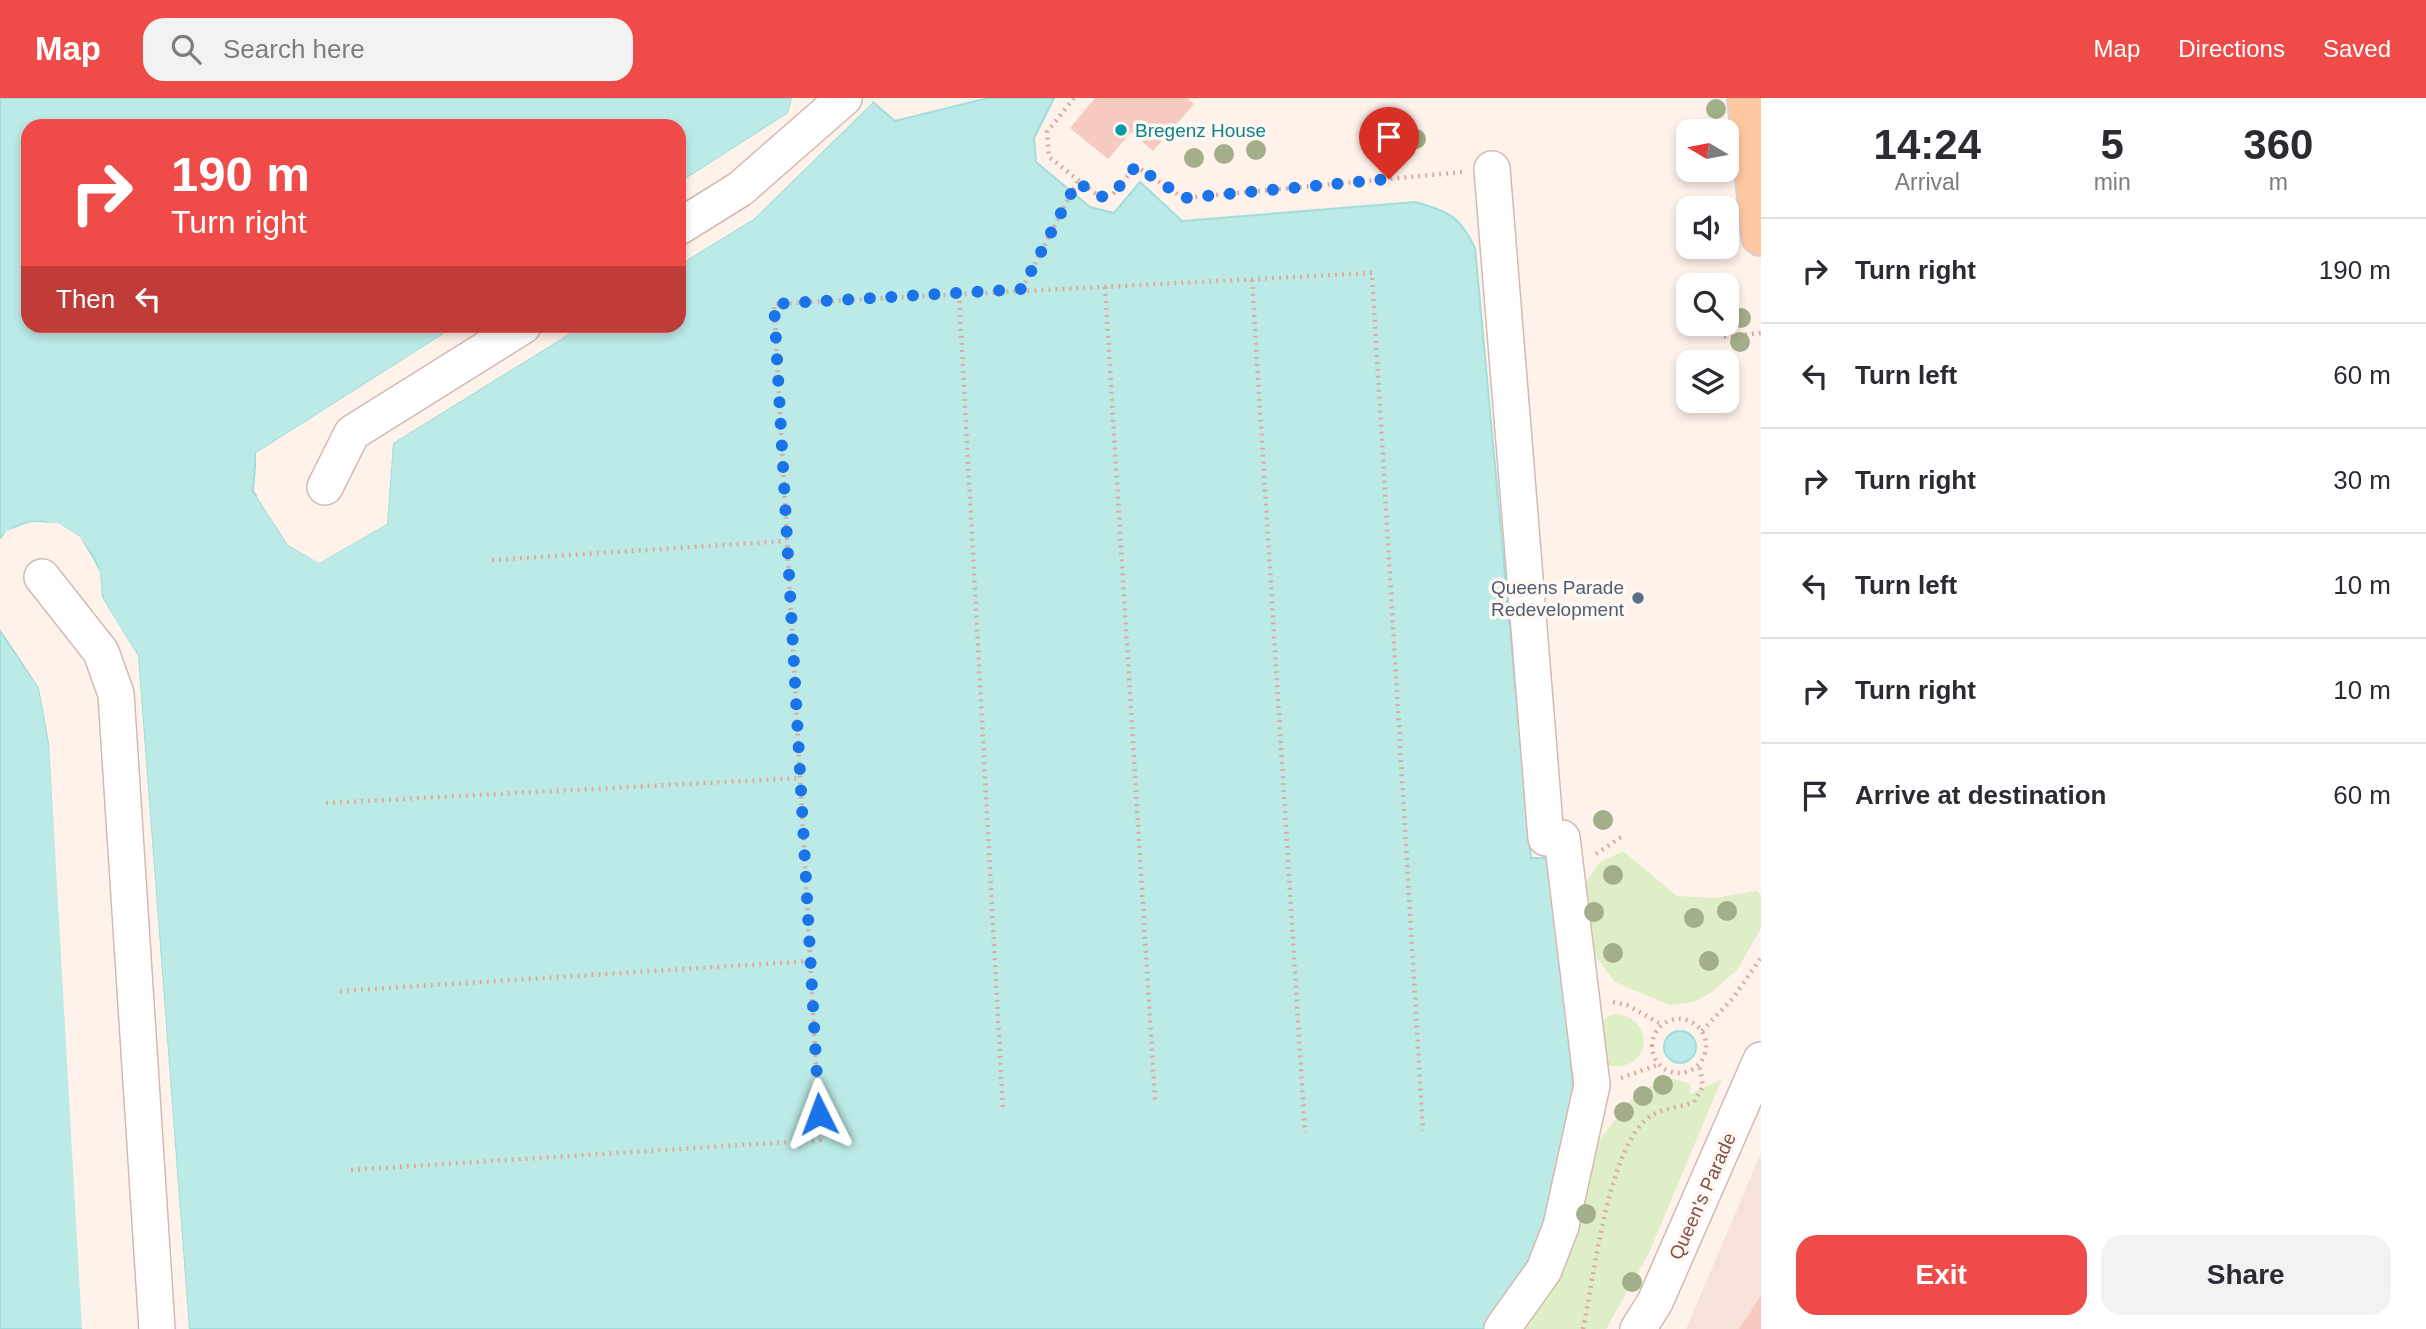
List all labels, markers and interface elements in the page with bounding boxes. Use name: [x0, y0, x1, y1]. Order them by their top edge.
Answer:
search box: [143, 18, 633, 81]
text: Map: [35, 30, 101, 67]
icon: search: [167, 30, 205, 68]
text: Search here: [223, 34, 365, 64]
text: Map: [2094, 35, 2140, 62]
text: Directions: [2178, 35, 2285, 62]
text: Saved: [2323, 35, 2391, 62]
pin: [1359, 107, 1419, 179]
icon: arrive: [1370, 118, 1408, 156]
north arrow: [1676, 119, 1740, 182]
map controls: [1676, 119, 1739, 413]
place label: Bregenz House: [1135, 120, 1266, 141]
text: 14:24: [1874, 121, 1981, 168]
text: 5: [2100, 121, 2124, 168]
text: 360: [2243, 121, 2313, 168]
marker: Bregenz House: [1113, 122, 1129, 138]
icon: right: [56, 147, 147, 238]
text: 190 m: [171, 147, 310, 201]
text: Arrival: [1895, 169, 1960, 195]
text: min: [2094, 169, 2131, 195]
text: m: [2269, 169, 2288, 195]
button: sound: [1676, 196, 1739, 259]
text: Turn right: [171, 204, 307, 240]
icon: right: [1796, 252, 1834, 290]
text: Turn right: [1855, 255, 1976, 285]
text: 190 m: [2319, 255, 2391, 285]
button: search: [1676, 273, 1739, 336]
icon: left: [129, 280, 167, 318]
text: Then: [56, 284, 115, 314]
button: layers: [1676, 350, 1739, 413]
icon: left: [1796, 357, 1834, 395]
text: Turn left: [1855, 360, 1957, 390]
text: 60 m: [2333, 360, 2391, 390]
icon: right: [1796, 462, 1834, 500]
text: Turn right: [1855, 465, 1976, 495]
text: 30 m: [2333, 465, 2391, 495]
icon: left: [1796, 567, 1834, 605]
text: Turn left: [1855, 570, 1957, 600]
text: 10 m: [2333, 570, 2391, 600]
place label: Queens Parade Redevelopment: [1491, 577, 1625, 620]
marker: Queens Parade Redevelopment: [1630, 590, 1646, 606]
icon: right: [1796, 672, 1834, 710]
text: Turn right: [1855, 675, 1976, 705]
text: 10 m: [2333, 675, 2391, 705]
icon: arrive: [1796, 777, 1834, 815]
text: Arrive at destination: [1855, 780, 2106, 810]
text: 60 m: [2333, 780, 2391, 810]
position arrow: [782, 1077, 856, 1151]
street label: Queen's Parade: [1665, 1129, 1740, 1263]
button: Exit: [1796, 1235, 2087, 1315]
button: Share: [2101, 1235, 2391, 1315]

